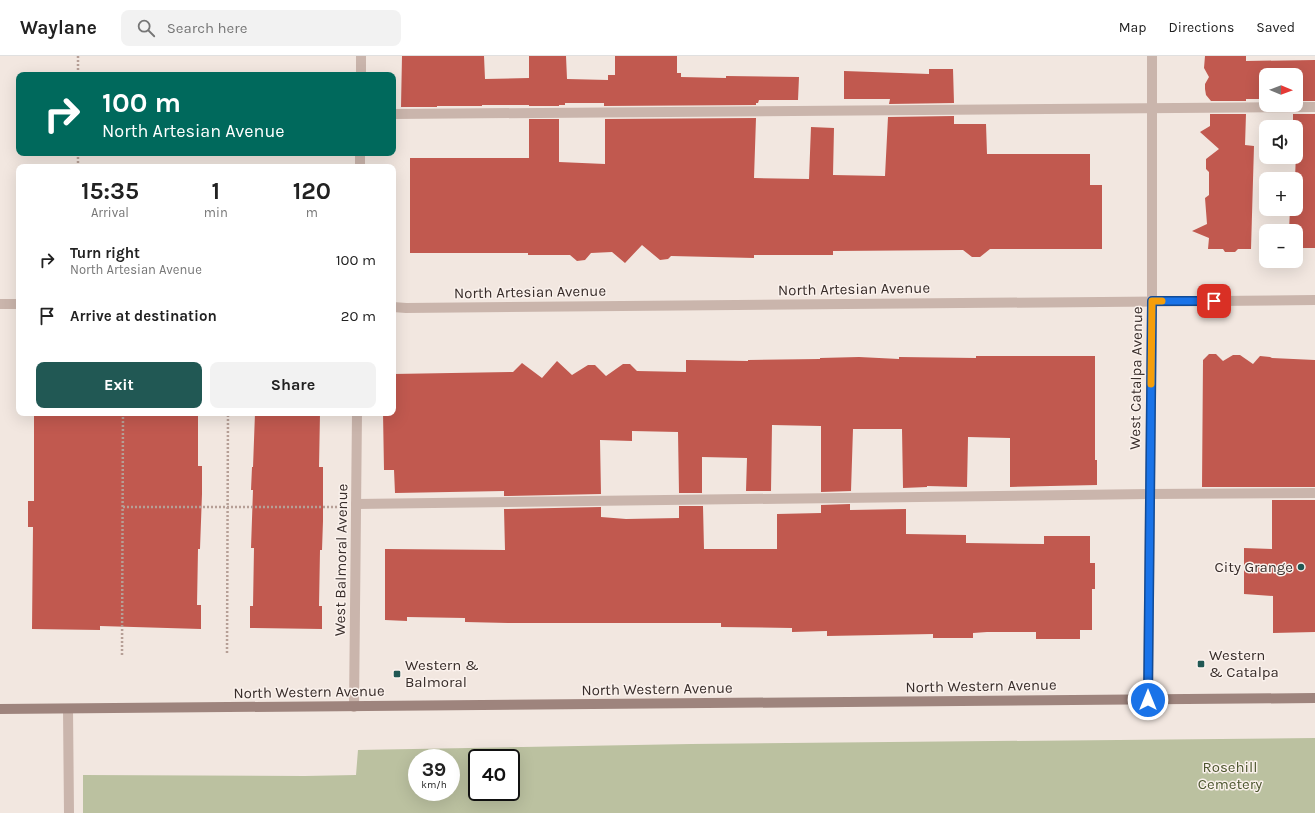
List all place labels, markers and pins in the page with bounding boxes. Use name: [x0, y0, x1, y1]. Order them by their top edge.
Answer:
pin: [1197, 284, 1231, 318]
place label: City Grange: [1215, 558, 1293, 576]
marker: City Grange: [1296, 562, 1306, 572]
place label: Western & Catalpa: [1209, 646, 1279, 681]
place label: Western & Balmoral: [405, 656, 479, 691]
marker: Western & Catalpa: [1196, 659, 1206, 669]
marker: Western & Balmoral: [392, 669, 402, 679]

